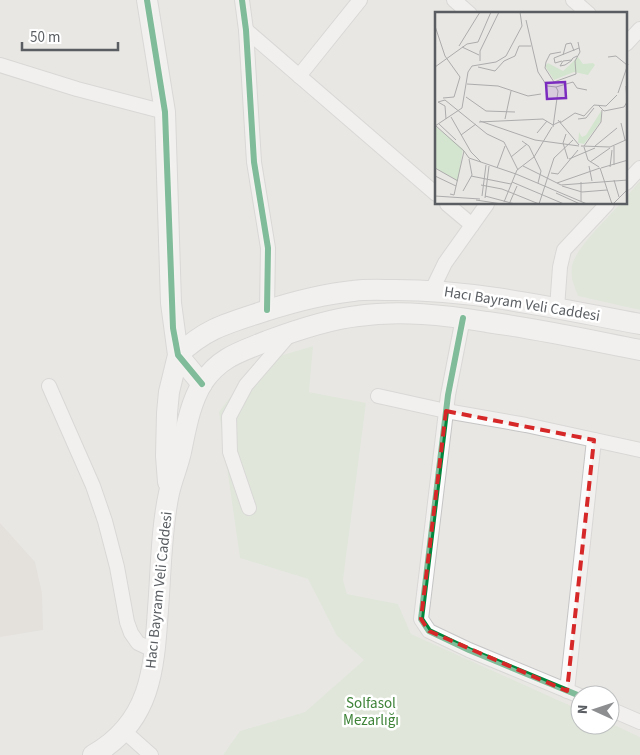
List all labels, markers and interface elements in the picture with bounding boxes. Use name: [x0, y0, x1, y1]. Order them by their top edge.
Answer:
inset map: [435, 12, 628, 205]
scale bar: [22, 20, 119, 52]
text: 50 m: [30, 27, 60, 48]
street label: Hacı Bayram Veli Caddesi: [442, 281, 602, 327]
street label: Hacı Bayram Veli Caddesi: [140, 510, 178, 670]
north arrow: [570, 685, 620, 735]
park label: Solfasol Mezarlığı: [343, 693, 399, 731]
text: N: [573, 704, 593, 715]

